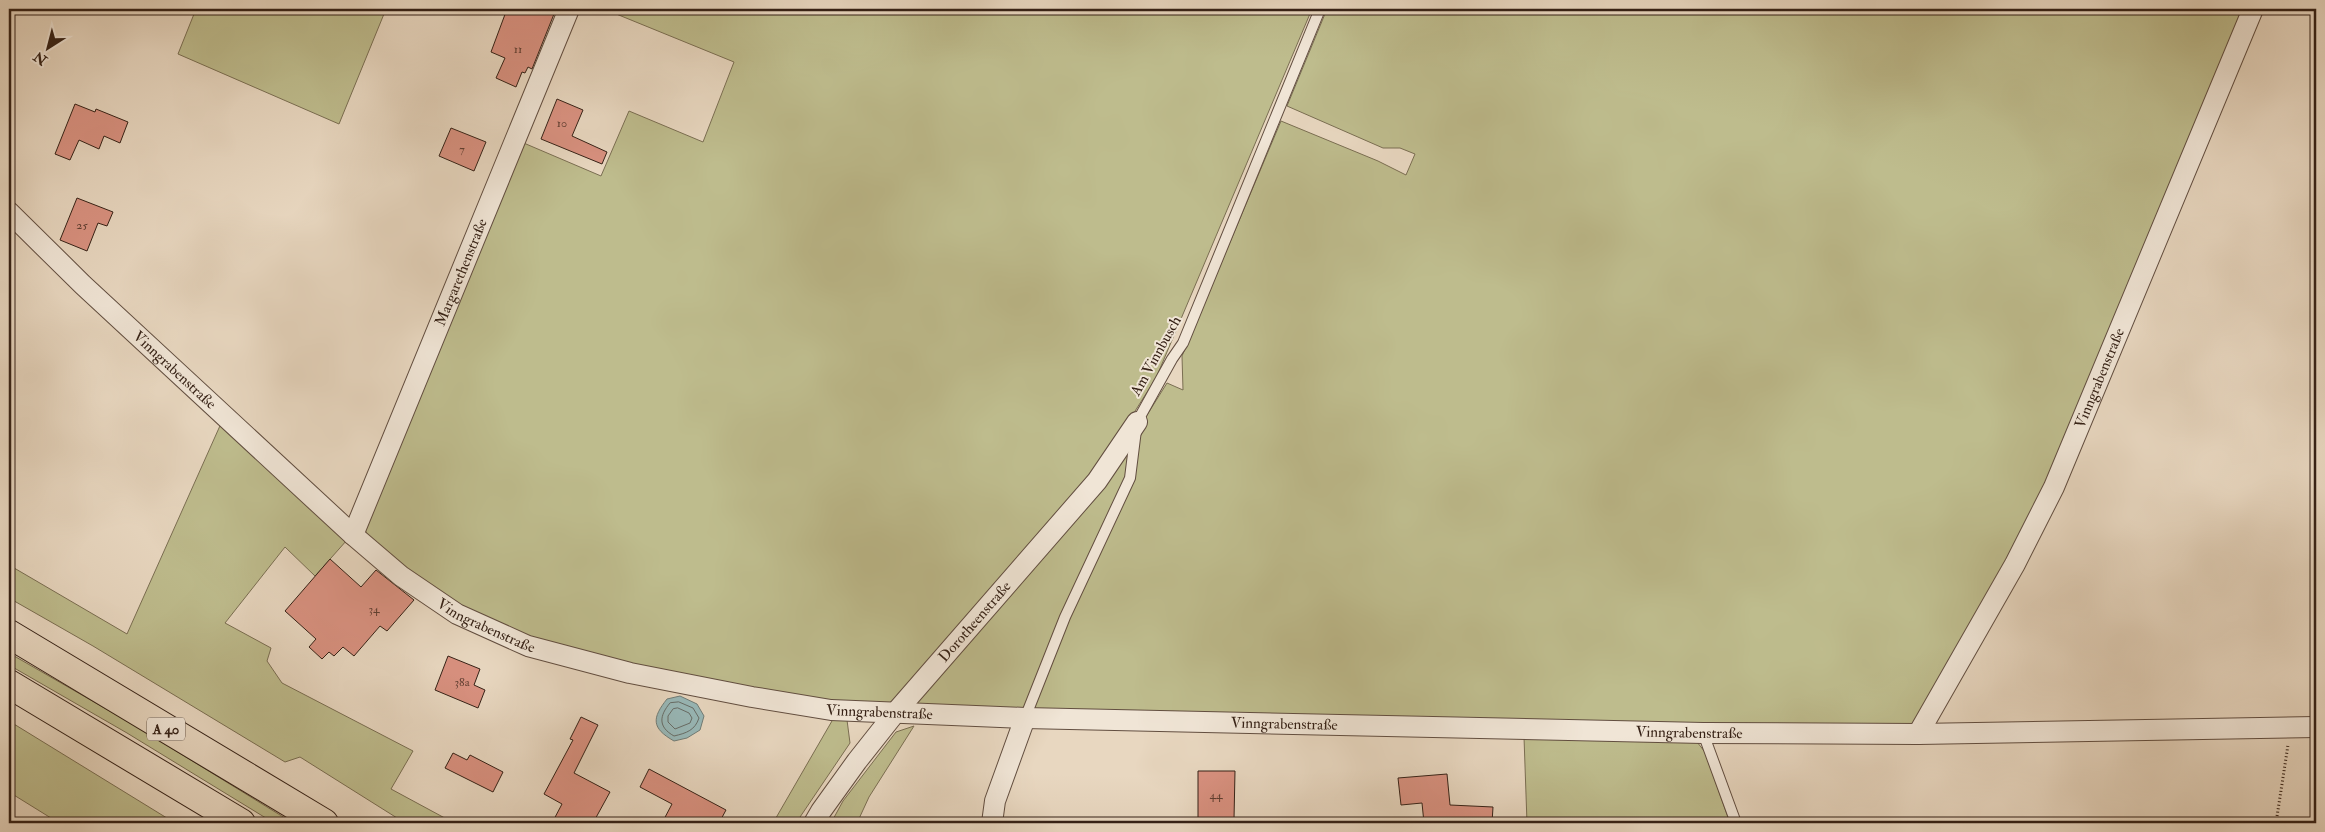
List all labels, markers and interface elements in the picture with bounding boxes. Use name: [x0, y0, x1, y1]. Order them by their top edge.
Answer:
north arrow: [22, 22, 72, 72]
house number: 11: [514, 42, 522, 57]
text: N: [30, 47, 52, 69]
house number: 10: [557, 116, 567, 131]
house number: 7: [459, 142, 465, 157]
street label: Margarethenstraße: [430, 216, 491, 329]
house number: 25: [76, 218, 88, 233]
street label: Am Vinnbusch: [1126, 313, 1186, 400]
street label: Vinngrabenstraße: [2070, 325, 2129, 431]
street label: Vinngrabenstraße: [129, 327, 220, 413]
street label: Dorotheenstraße: [934, 577, 1015, 666]
street label: Vinngrabenstraße: [433, 594, 537, 657]
house number: 34: [368, 602, 380, 617]
house number: 38a: [454, 675, 471, 690]
street label: Vinngrabenstraße: [826, 700, 933, 724]
street label: Vinngrabenstraße: [1231, 713, 1338, 734]
road number: A 40: [147, 718, 185, 741]
street label: Vinngrabenstraße: [1636, 722, 1743, 743]
house number: 44: [1210, 788, 1223, 803]

